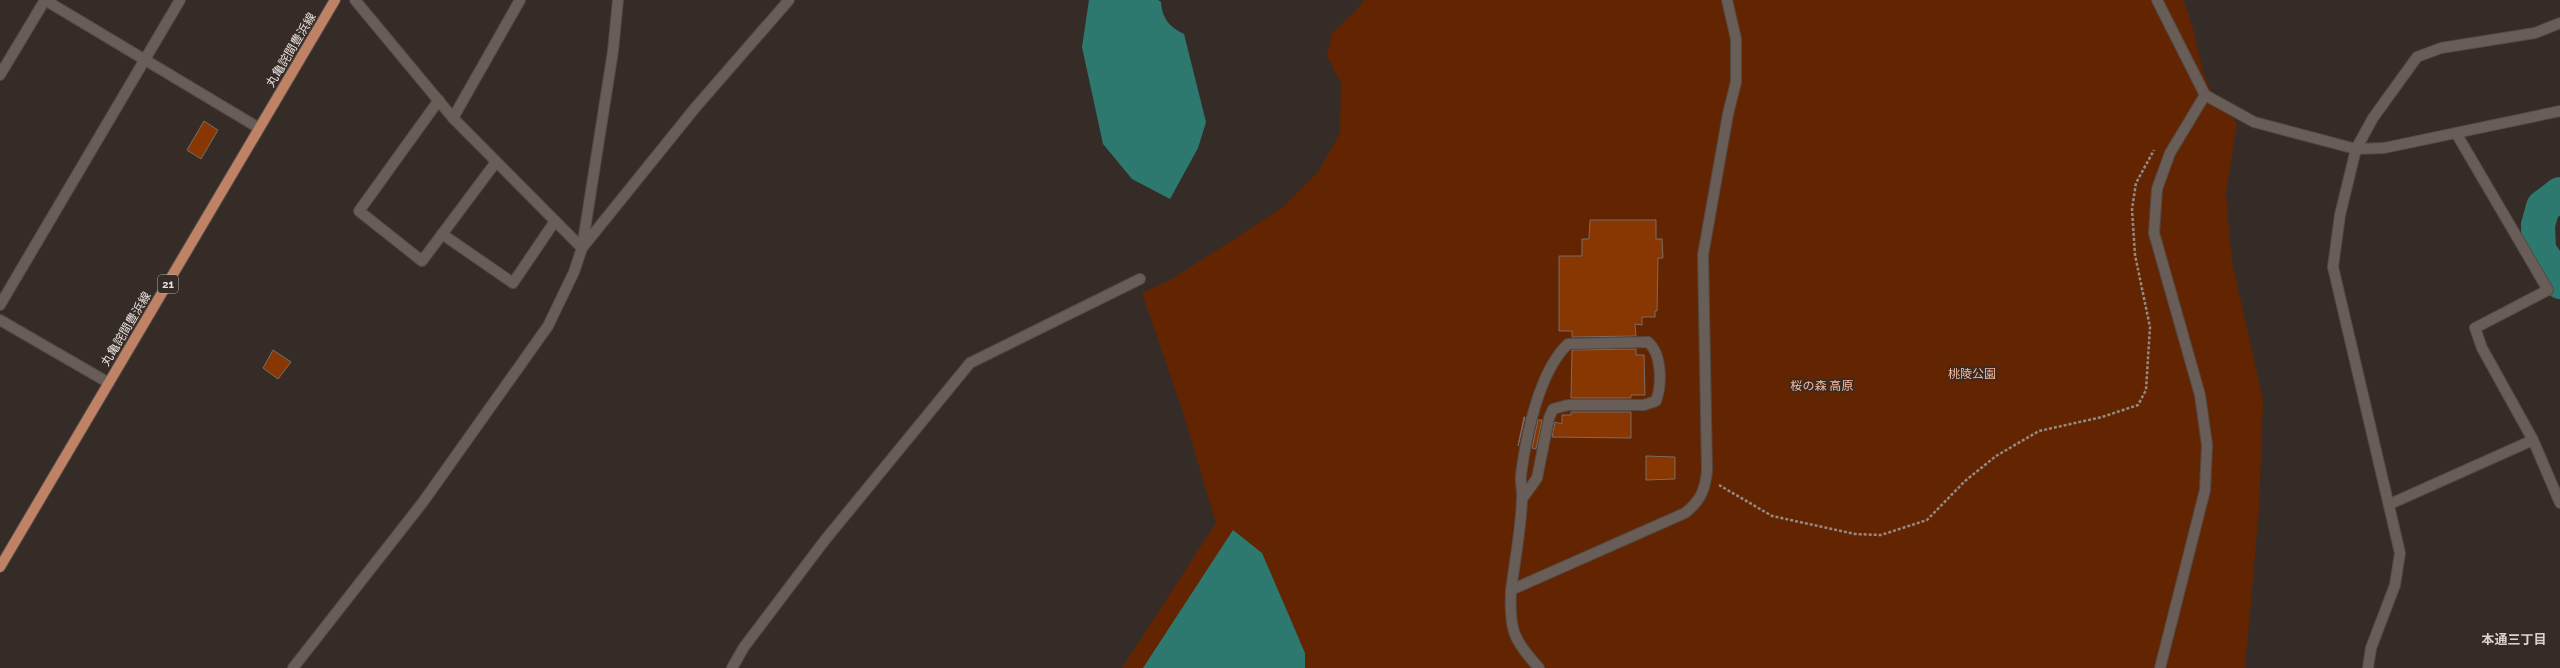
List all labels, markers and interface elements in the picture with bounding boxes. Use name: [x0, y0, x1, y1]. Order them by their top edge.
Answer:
street label: 丸亀詫間豊浜線: [263, 10, 319, 90]
road number: 21: [158, 275, 178, 293]
street label: 丸亀詫間豊浜線: [98, 289, 154, 369]
park label: 桃陵公園: [1948, 367, 1996, 381]
park label: 桜の森 高原: [1790, 379, 1854, 393]
district label: 本通三丁目: [2481, 632, 2547, 647]

